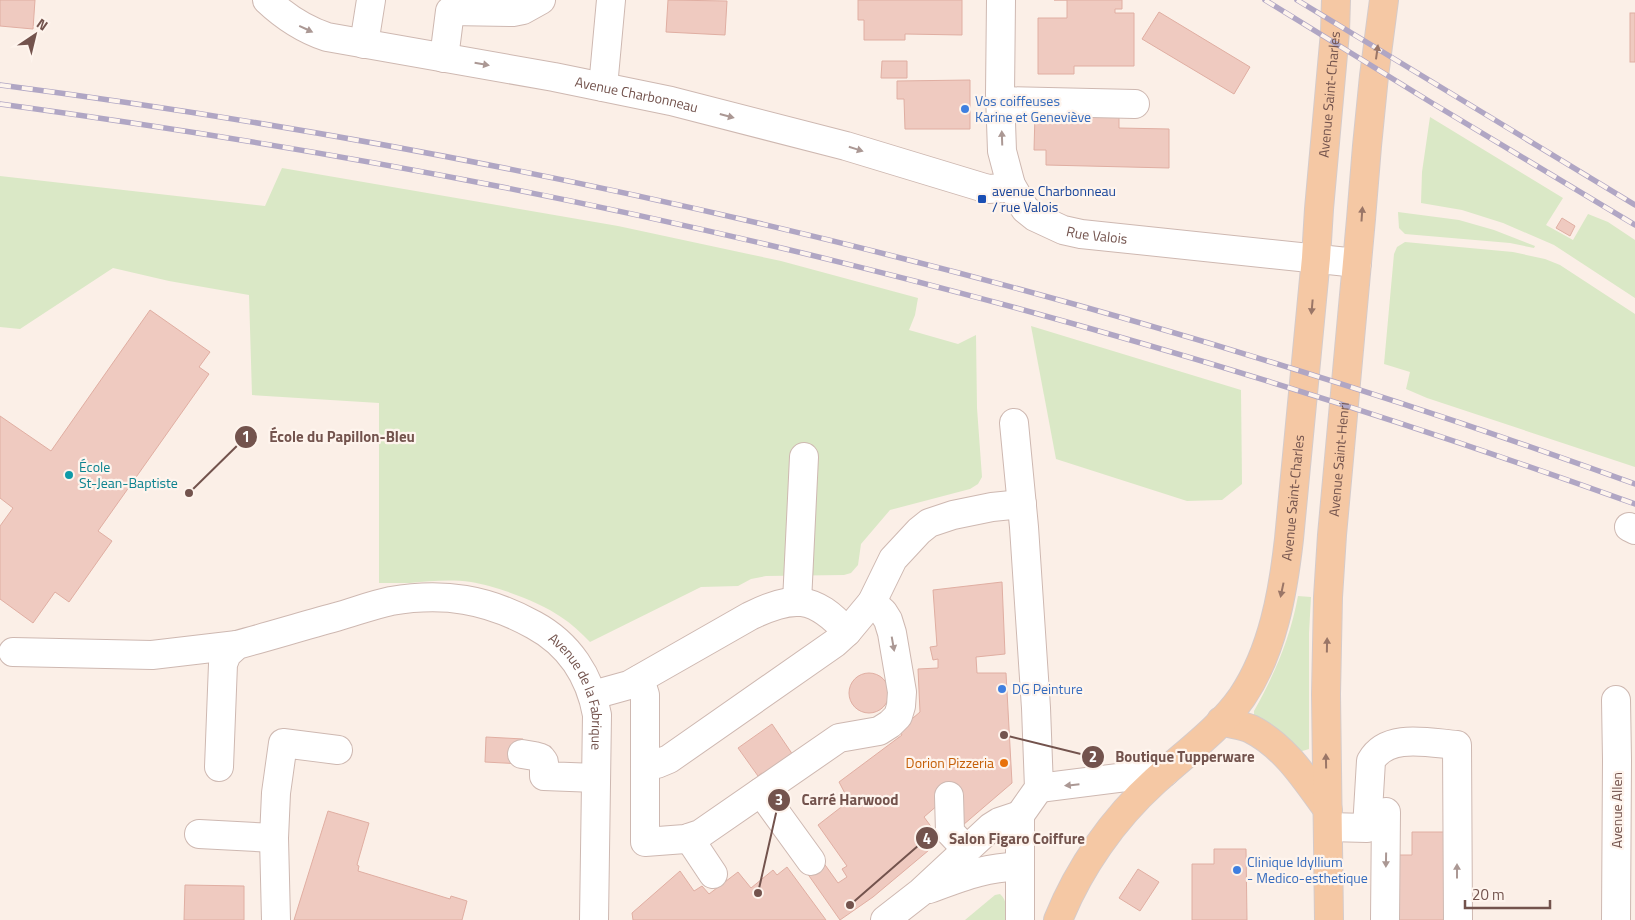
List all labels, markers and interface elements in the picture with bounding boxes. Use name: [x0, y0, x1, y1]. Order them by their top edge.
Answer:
north arrow: [10, 10, 60, 60]
text: N: [33, 13, 53, 35]
one-way arrow: [299, 25, 313, 33]
street label: Avenue Saint-Charles: [1313, 30, 1345, 158]
one-way arrow: [1373, 44, 1381, 60]
one-way arrow: [475, 60, 491, 68]
street label: Avenue Charbonneau: [573, 71, 701, 118]
place label: Vos coiffeuses Karine et Geneviève: [975, 90, 1091, 127]
marker: Vos coiffeuses Karine et Geneviève: [959, 103, 971, 115]
one-way arrow: [719, 112, 734, 120]
one-way arrow: [997, 129, 1005, 145]
one-way arrow: [849, 146, 864, 153]
place label: avenue Charbonneau / rue Valois: [992, 180, 1116, 217]
marker: avenue Charbonneau / rue Valois: [976, 193, 988, 205]
one-way arrow: [1358, 206, 1366, 222]
street label: Rue Valois: [1064, 220, 1128, 249]
one-way arrow: [1307, 299, 1315, 315]
street label: Avenue Saint-Henri: [1323, 401, 1354, 518]
callout: École du Papillon-Bleu: [234, 422, 425, 452]
text: 1: [242, 425, 250, 448]
text: École du Papillon-Bleu: [269, 425, 415, 448]
street label: Avenue Saint-Charles: [1275, 434, 1309, 562]
place label: École St-Jean-Baptiste: [79, 456, 178, 493]
marker: École St-Jean-Baptiste: [63, 469, 75, 481]
one-way arrow: [1277, 582, 1285, 598]
street label: Avenue de la Fabrique: [544, 627, 608, 750]
one-way arrow: [890, 636, 898, 652]
one-way arrow: [1323, 637, 1331, 653]
place label: DG Peinture: [1012, 678, 1083, 699]
marker: DG Peinture: [996, 683, 1008, 695]
callout: Boutique Tupperware: [1080, 742, 1265, 772]
text: 2: [1089, 745, 1097, 768]
text: Boutique Tupperware: [1115, 745, 1255, 768]
place label: Dorion Pizzeria: [906, 752, 994, 773]
one-way arrow: [1322, 753, 1330, 769]
marker: Dorion Pizzeria: [998, 757, 1010, 769]
street label: Avenue Allen: [1606, 772, 1627, 848]
one-way arrow: [1063, 781, 1079, 789]
callout: Carré Harwood: [767, 785, 909, 815]
text: 3: [775, 788, 783, 811]
text: Carré Harwood: [801, 788, 899, 811]
callout: Salon Figaro Coiffure: [914, 823, 1095, 853]
text: 4: [923, 827, 931, 850]
text: Salon Figaro Coiffure: [949, 827, 1085, 850]
place label: Clinique Idyllium - Medico-esthetique: [1247, 851, 1368, 888]
one-way arrow: [1382, 853, 1390, 869]
one-way arrow: [1453, 863, 1461, 879]
marker: Clinique Idyllium - Medico-esthetique: [1231, 864, 1243, 876]
scale bar: [1465, 878, 1550, 910]
text: 20 m: [1472, 883, 1505, 906]

